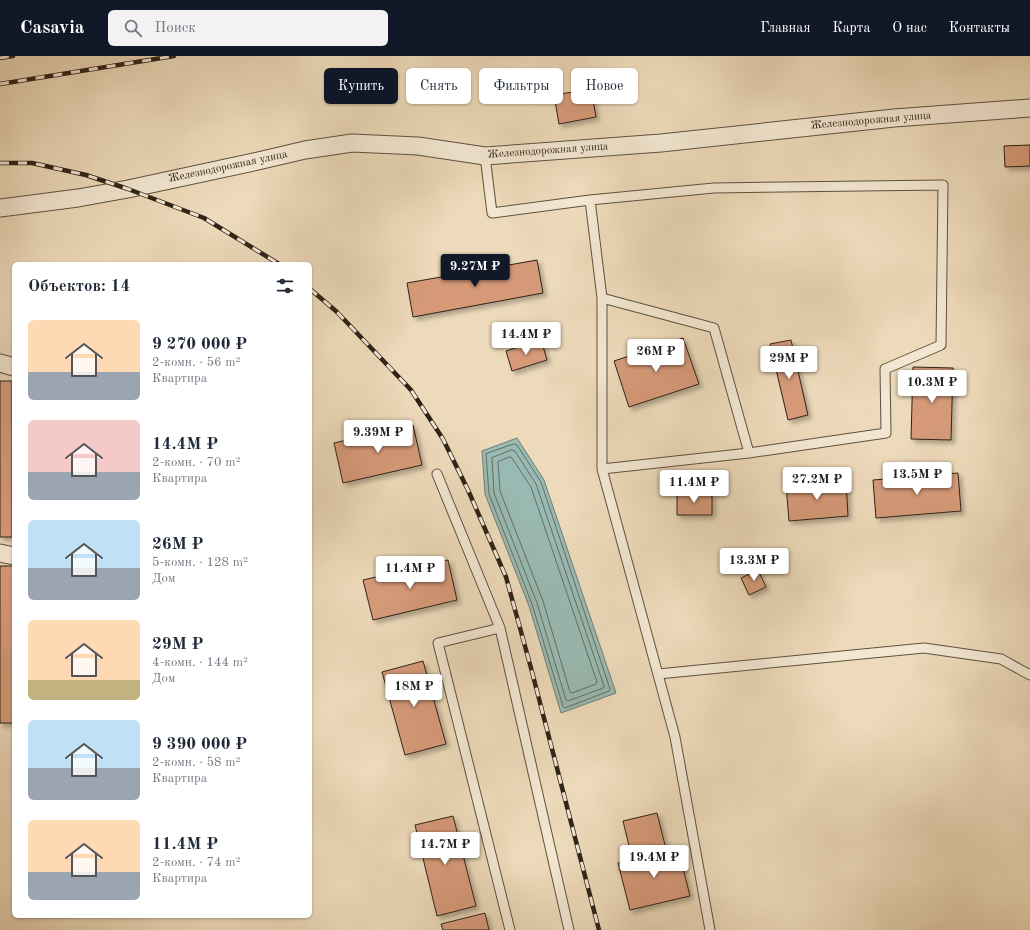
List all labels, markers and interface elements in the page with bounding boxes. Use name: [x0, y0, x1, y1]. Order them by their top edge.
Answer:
search box: [108, 10, 388, 46]
icon: search: [122, 17, 144, 39]
text: Casavia: [20, 19, 84, 38]
text: Поиск: [154, 21, 196, 36]
text: Главная: [760, 21, 810, 35]
text: Карта: [832, 21, 870, 35]
text: О нас: [892, 21, 927, 35]
text: Контакты: [949, 21, 1010, 35]
chip: Купить: [324, 68, 398, 104]
chip: Снять: [406, 68, 471, 104]
chip: Фильтры: [479, 68, 563, 104]
chip: Новое: [571, 68, 638, 104]
street label: Железнодорожная улица: [810, 110, 932, 132]
street label: Железнодорожная улица: [487, 141, 609, 161]
street label: Железнодорожная улица: [168, 149, 289, 185]
pin: 9.27M ₽: [438, 254, 512, 288]
text: 9.27M ₽: [450, 260, 500, 273]
icon: filters: [274, 275, 296, 297]
text: Объектов: 14: [28, 278, 130, 295]
pin: 14.4M ₽: [489, 322, 563, 356]
text: 14.4M ₽: [501, 328, 551, 341]
icon: home: [60, 336, 108, 384]
text: 9 270 000 ₽: [152, 336, 247, 353]
pin: 26M ₽: [628, 339, 684, 373]
text: 26M ₽: [636, 345, 676, 358]
pin: 29M ₽: [761, 346, 817, 380]
text: 29M ₽: [769, 352, 809, 365]
text: 2-комн. · 56 m²: [152, 356, 240, 369]
pin: 10.3M ₽: [895, 370, 969, 404]
text: Квартира: [152, 372, 207, 385]
text: 10.3M ₽: [907, 376, 957, 389]
pin: 9.39M ₽: [341, 420, 415, 454]
text: 9.39M ₽: [353, 426, 403, 439]
icon: home: [60, 436, 108, 484]
text: 14.4M ₽: [152, 436, 218, 453]
text: 2-комн. · 70 m²: [152, 456, 240, 469]
pin: 13.5M ₽: [880, 462, 954, 496]
pin: 27.2M ₽: [780, 467, 854, 501]
text: 13.5M ₽: [892, 468, 942, 481]
pin: 11.4M ₽: [657, 470, 731, 504]
text: Квартира: [152, 472, 207, 485]
text: 27.2M ₽: [792, 473, 842, 486]
text: 11.4M ₽: [669, 476, 719, 489]
icon: home: [60, 536, 108, 584]
text: 26M ₽: [152, 536, 204, 553]
pin: 13.3M ₽: [717, 548, 791, 582]
text: 13.3M ₽: [729, 554, 779, 567]
text: 5-комн. · 128 m²: [152, 556, 248, 569]
pin: 11.4M ₽: [373, 556, 447, 590]
text: 11.4M ₽: [385, 562, 435, 575]
text: Дом: [152, 572, 176, 585]
icon: home: [60, 636, 108, 684]
text: 29M ₽: [152, 636, 204, 653]
text: 4-комн. · 144 m²: [152, 656, 248, 669]
text: Дом: [152, 672, 176, 685]
pin: 18M ₽: [386, 674, 442, 708]
text: 18M ₽: [394, 680, 434, 693]
icon: home: [60, 736, 108, 784]
text: 9 390 000 ₽: [152, 736, 247, 753]
text: 2-комн. · 58 m²: [152, 756, 240, 769]
text: Квартира: [152, 772, 207, 785]
pin: 14.7M ₽: [408, 832, 482, 866]
icon: home: [60, 836, 108, 884]
text: 11.4M ₽: [152, 836, 218, 853]
text: 14.7M ₽: [420, 838, 470, 851]
pin: 19.4M ₽: [617, 845, 691, 879]
text: 19.4M ₽: [629, 851, 679, 864]
text: 2-комн. · 74 m²: [152, 856, 240, 869]
text: Квартира: [152, 872, 207, 885]

